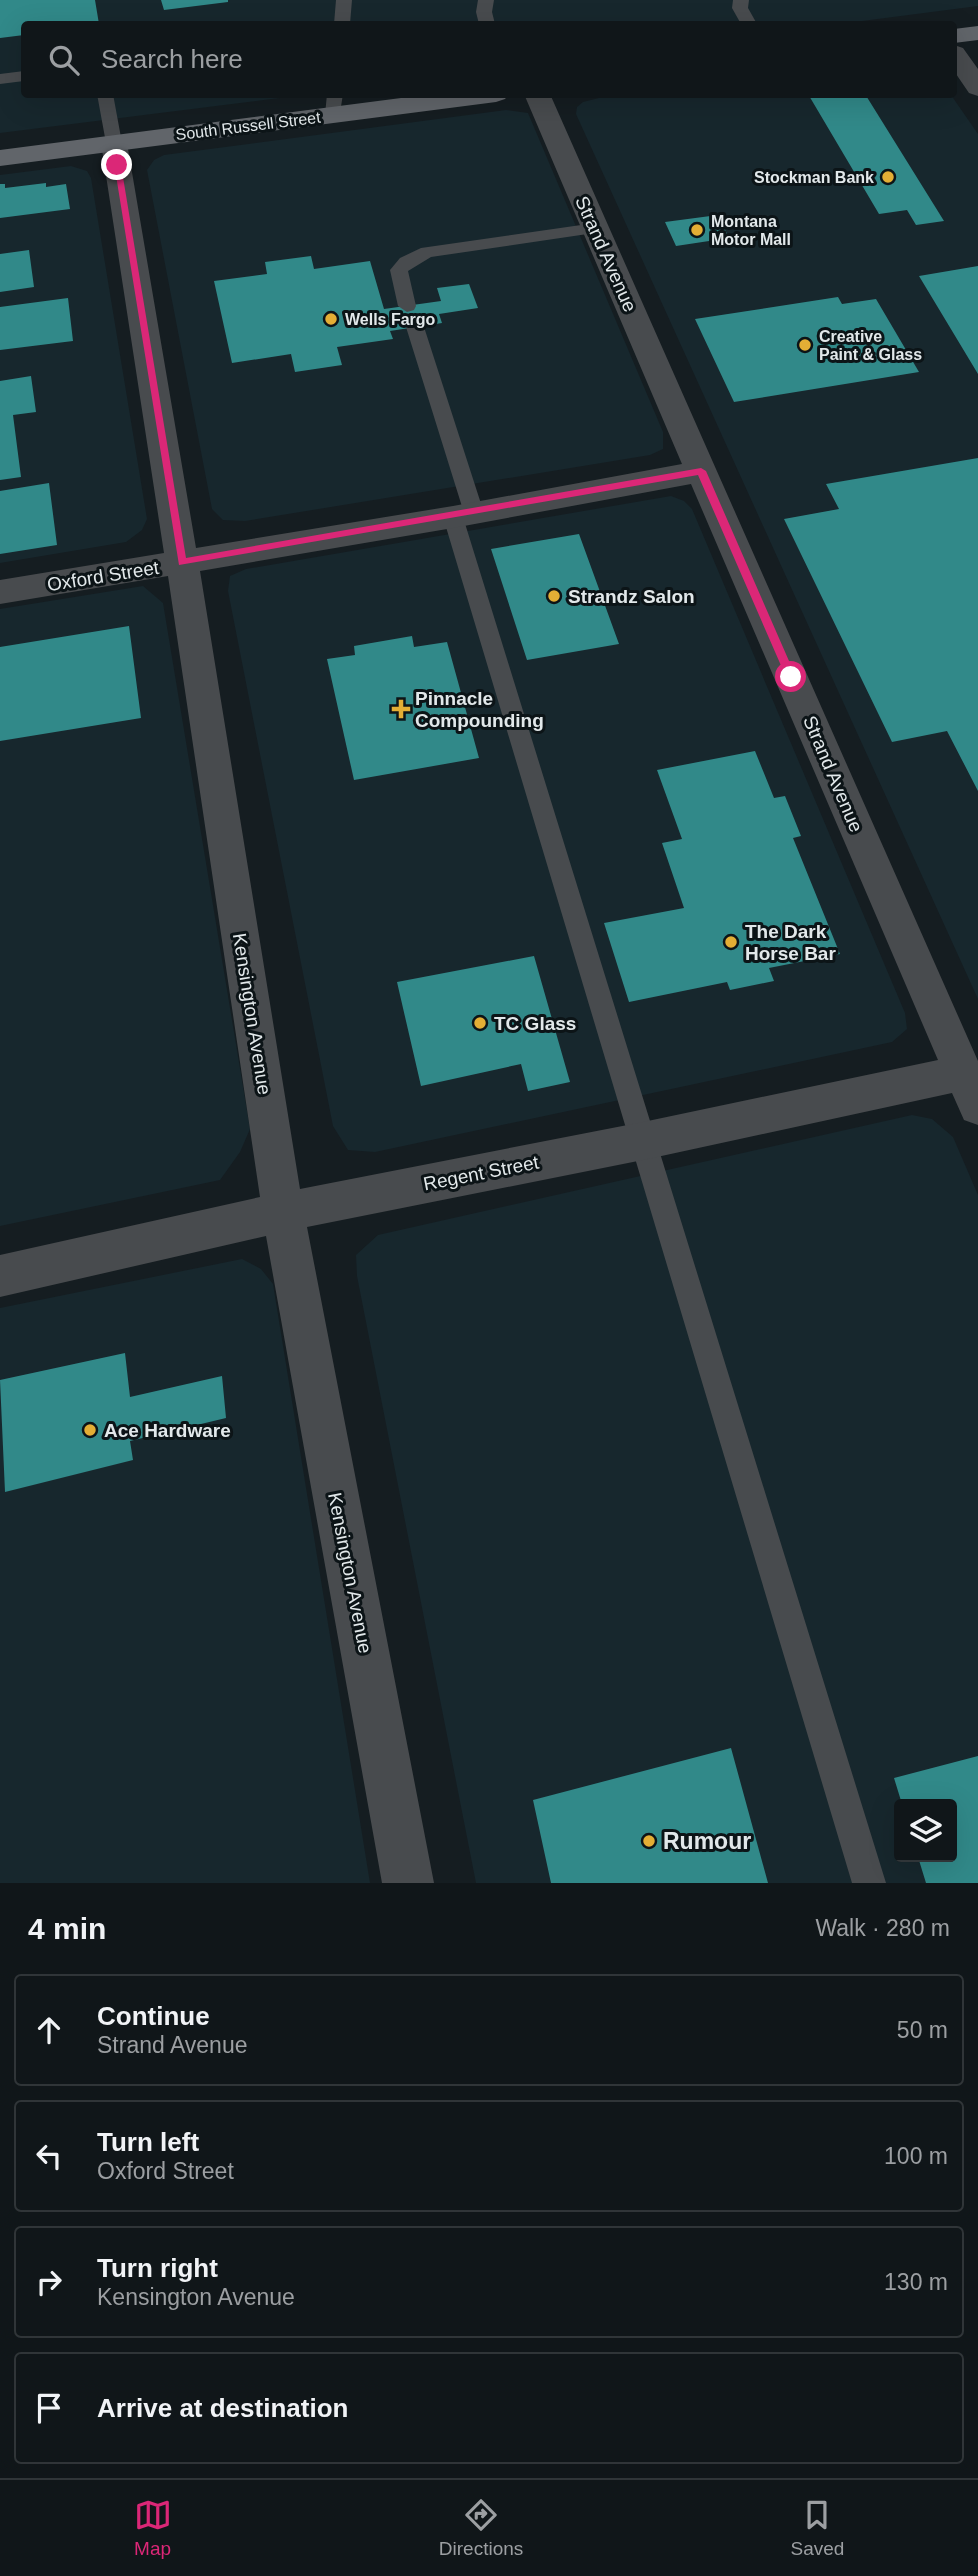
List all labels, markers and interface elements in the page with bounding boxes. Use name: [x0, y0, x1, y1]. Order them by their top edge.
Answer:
search box: [21, 21, 957, 98]
icon: search: [45, 41, 83, 79]
text: Search here: [101, 44, 243, 74]
street label: South Russell Street: [175, 109, 322, 143]
route end: [101, 149, 132, 180]
place label: Stockman Bank: [754, 169, 874, 186]
marker: Stockman Bank: [880, 169, 896, 185]
street label: Strand Avenue: [571, 193, 641, 315]
place label: Montana Motor Mall: [711, 213, 791, 248]
marker: Montana Motor Mall: [689, 222, 705, 238]
marker: Wells Fargo: [323, 311, 339, 327]
place label: Wells Fargo: [345, 311, 436, 328]
place label: Creative Paint & Glass: [819, 328, 922, 363]
marker: Creative Paint & Glass: [797, 337, 813, 353]
street label: Oxford Street: [46, 557, 161, 595]
place label: Strandz Salon: [568, 586, 695, 607]
marker: Strandz Salon: [546, 588, 562, 604]
route start: [775, 661, 806, 692]
place label: Pinnacle Compounding: [415, 688, 544, 731]
marker: Pinnacle Compounding: [393, 701, 409, 717]
street label: Strand Avenue: [799, 713, 867, 835]
place label: The Dark Horse Bar: [745, 921, 836, 964]
street label: Kensington Avenue: [229, 932, 275, 1096]
marker: The Dark Horse Bar: [723, 934, 739, 950]
place label: TC Glass: [494, 1013, 576, 1034]
marker: TC Glass: [472, 1015, 488, 1031]
street label: Regent Street: [421, 1151, 541, 1194]
place label: Ace Hardware: [104, 1420, 231, 1441]
marker: Ace Hardware: [82, 1422, 98, 1438]
street label: Kensington Avenue: [324, 1491, 376, 1655]
map controls: [894, 1799, 957, 1862]
button: layers: [894, 1799, 957, 1862]
place label: Rumour: [663, 1828, 751, 1854]
marker: Rumour: [641, 1833, 657, 1849]
text: 4 min: [28, 1912, 106, 1945]
text: Walk · 280 m: [815, 1915, 950, 1941]
text: Continue: [97, 2001, 210, 2031]
icon: ahead: [30, 2011, 68, 2049]
text: 50 m: [897, 2017, 948, 2043]
text: Strand Avenue: [97, 2032, 247, 2058]
text: Turn left: [97, 2127, 199, 2157]
icon: left: [30, 2137, 68, 2175]
text: 100 m: [884, 2143, 948, 2169]
text: Oxford Street: [97, 2158, 234, 2184]
text: Turn right: [97, 2253, 218, 2283]
icon: right: [30, 2263, 68, 2301]
text: 130 m: [884, 2269, 948, 2295]
text: Kensington Avenue: [97, 2284, 295, 2310]
icon: arrive: [30, 2389, 68, 2427]
text: Arrive at destination: [97, 2393, 348, 2423]
tab: Map: [134, 2496, 172, 2560]
tab: Directions: [439, 2496, 523, 2560]
tab: Saved: [790, 2496, 844, 2560]

